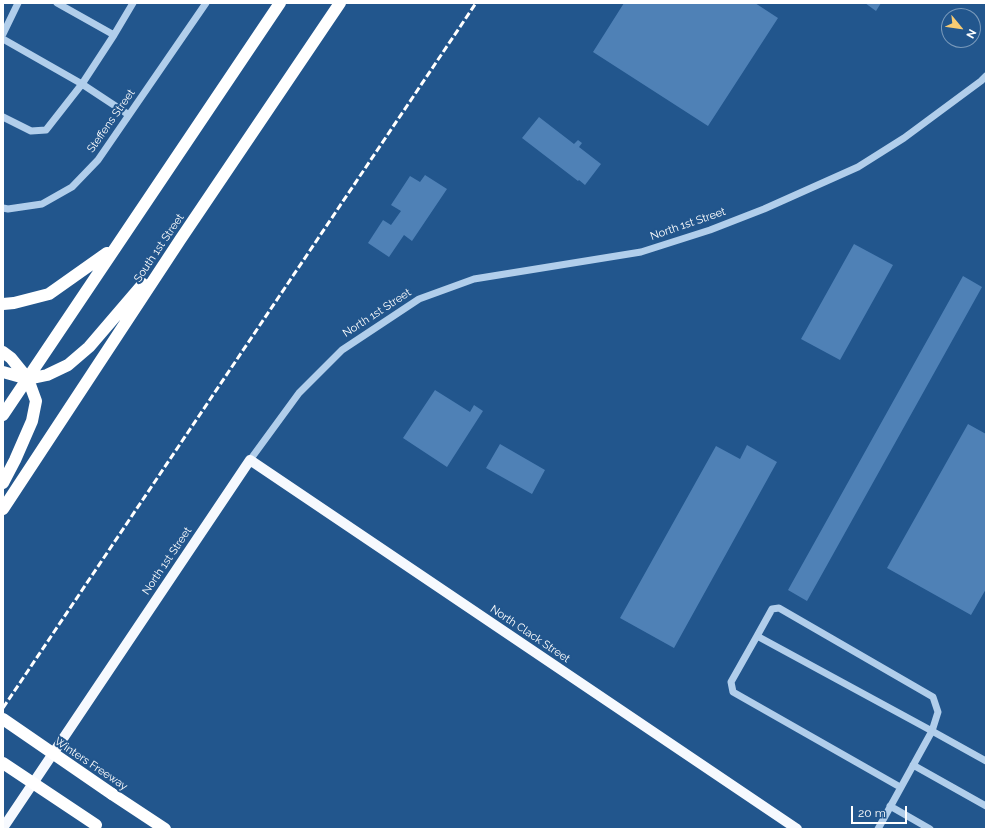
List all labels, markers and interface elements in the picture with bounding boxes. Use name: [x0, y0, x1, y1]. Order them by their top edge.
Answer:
north arrow: [941, 8, 981, 48]
text: N: [963, 27, 979, 40]
street label: Steffens Street: [84, 87, 138, 155]
street label: North 1st Street: [649, 205, 727, 243]
street label: South 1st Street: [131, 211, 187, 285]
street label: North 1st Street: [340, 286, 414, 340]
street label: North 1st Street: [140, 525, 194, 597]
street label: North Clack Street: [488, 602, 572, 666]
street label: Winters Freeway: [52, 735, 130, 793]
scale bar: [853, 798, 909, 824]
text: 20 m: [858, 806, 886, 820]

